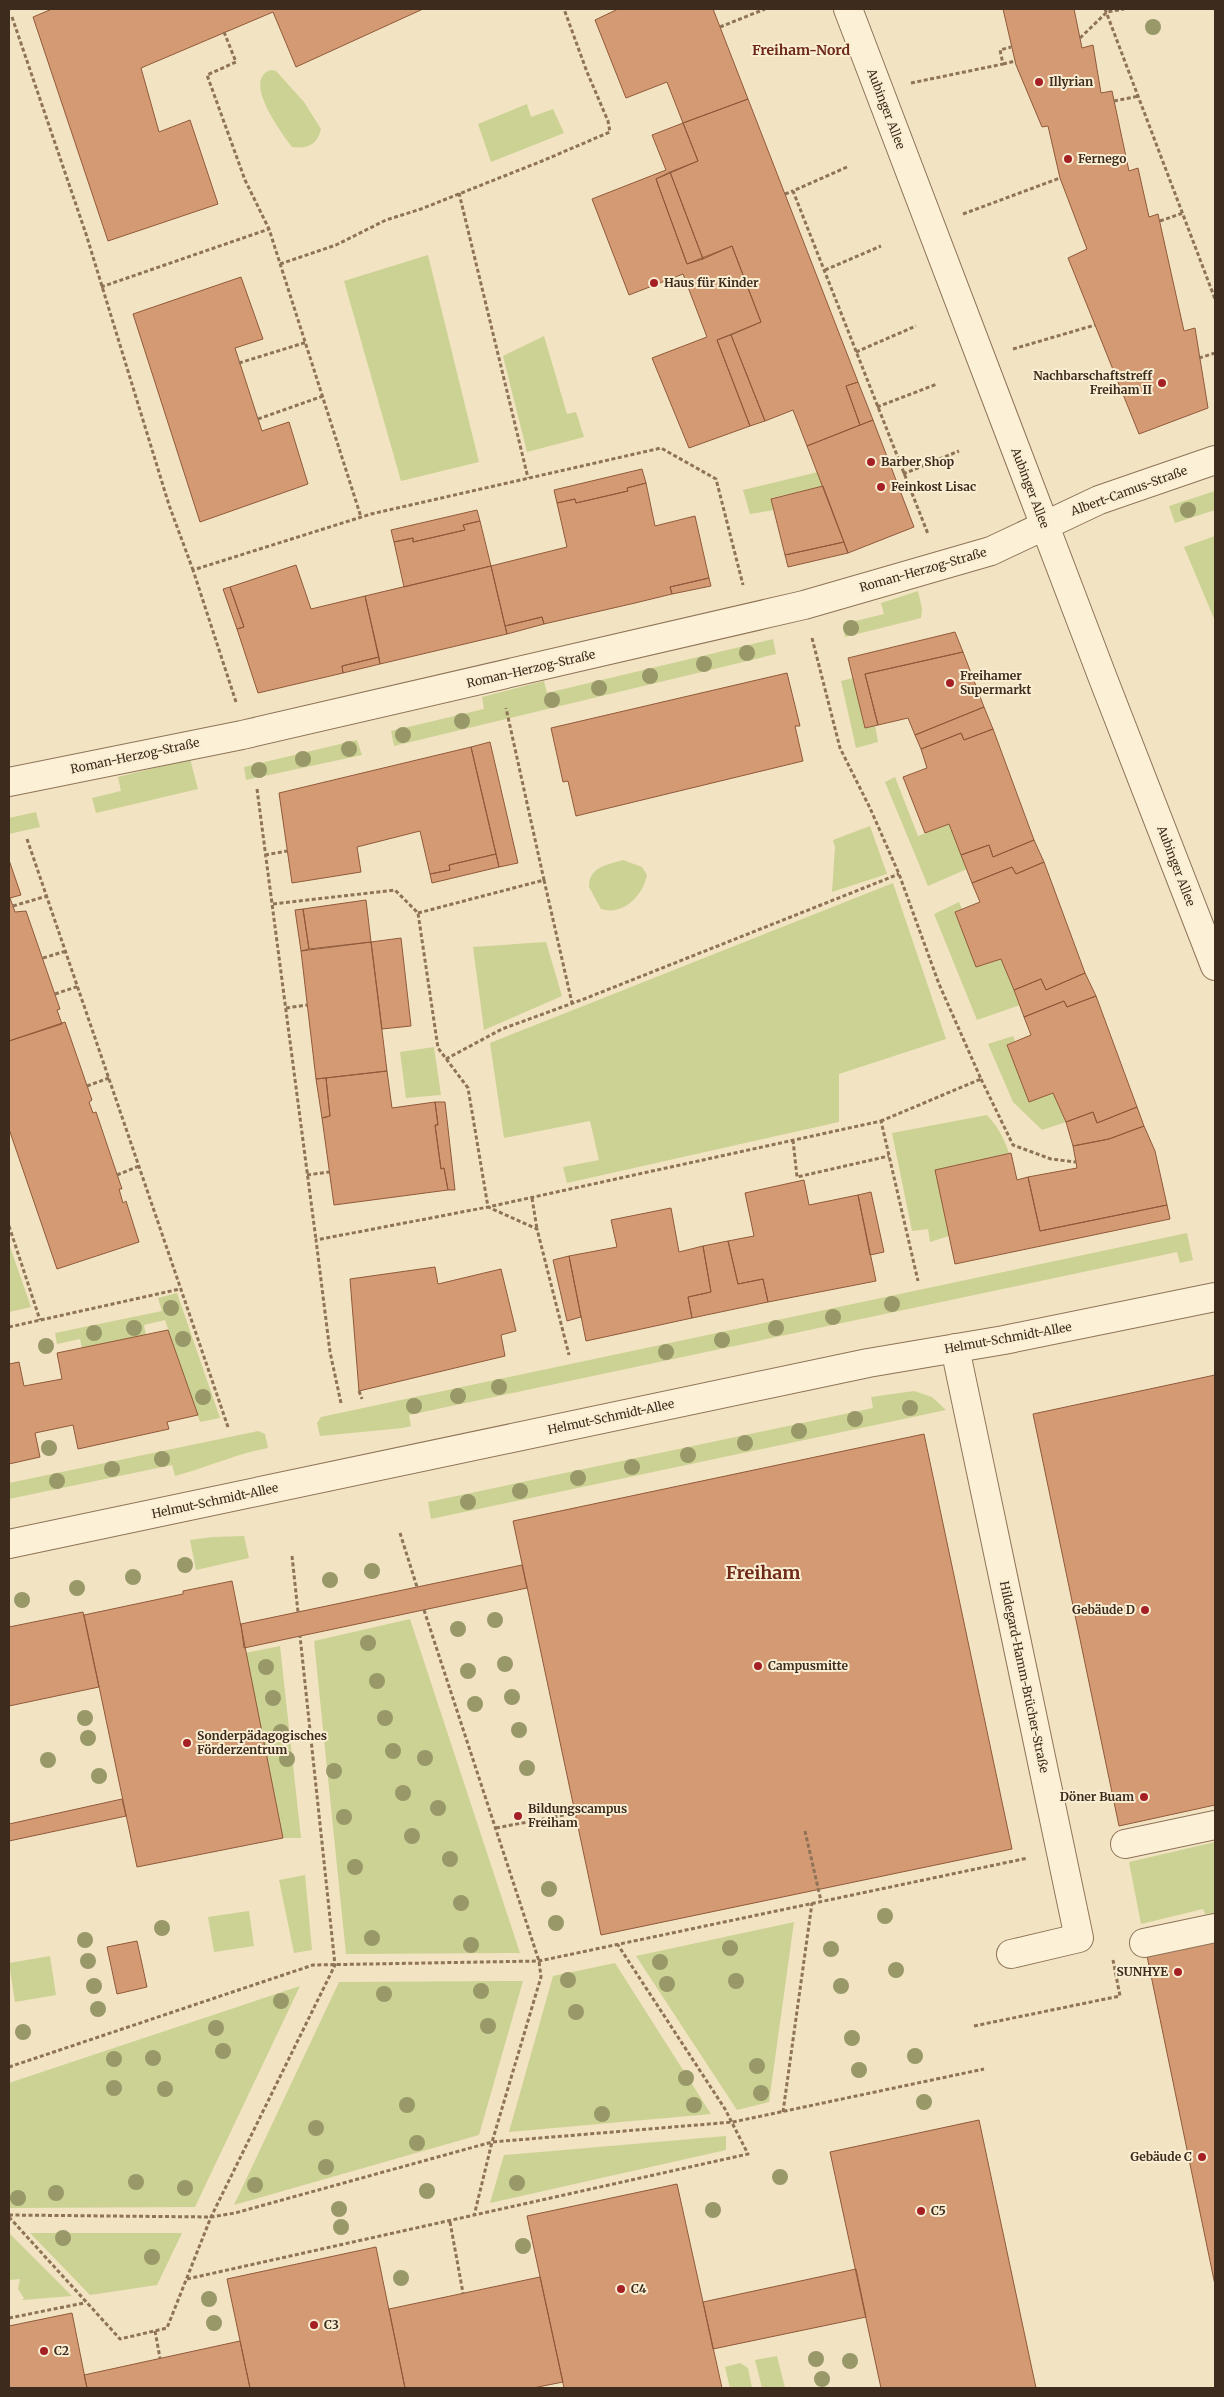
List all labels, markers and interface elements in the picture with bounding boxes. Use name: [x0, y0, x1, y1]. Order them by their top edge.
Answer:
district label: Freiham-Nord: [752, 41, 850, 59]
street label: Aubinger Allee: [864, 66, 909, 151]
place label: Illyrian: [1049, 74, 1093, 89]
marker: Illyrian: [1033, 76, 1045, 88]
place label: Fernego: [1078, 151, 1126, 166]
marker: Fernego: [1062, 153, 1074, 165]
place label: Haus für Kinder: [664, 275, 759, 290]
marker: Haus für Kinder: [648, 277, 660, 289]
place label: Nachbarschaftstreff Freiham II: [1033, 368, 1153, 397]
marker: Nachbarschaftstreff Freiham II: [1156, 377, 1168, 389]
street label: Aubinger Allee: [1008, 445, 1053, 530]
place label: Barber Shop: [881, 454, 954, 469]
marker: Barber Shop: [865, 456, 877, 468]
street label: Albert-Camus-Straße: [1067, 462, 1189, 519]
place label: Feinkost Lisac: [891, 479, 976, 494]
marker: Feinkost Lisac: [875, 481, 887, 493]
street label: Roman-Herzog-Straße: [858, 544, 988, 595]
street label: Roman-Herzog-Straße: [465, 646, 597, 691]
place label: Freihamer Supermarkt: [960, 668, 1031, 697]
marker: Freihamer Supermarkt: [944, 677, 956, 689]
street label: Roman-Herzog-Straße: [69, 735, 201, 777]
street label: Aubinger Allee: [1154, 823, 1199, 908]
street label: Helmut-Schmidt-Allee: [943, 1319, 1073, 1356]
street label: Helmut-Schmidt-Allee: [546, 1396, 676, 1437]
street label: Helmut-Schmidt-Allee: [150, 1480, 280, 1521]
district label: Freiham: [726, 1561, 800, 1584]
street label: Hildegard-Hamm-Brücher-Straße: [997, 1580, 1052, 1774]
place label: Gebäude D: [1072, 1602, 1135, 1617]
marker: Gebäude D: [1139, 1604, 1151, 1616]
place label: Campusmitte: [768, 1658, 848, 1673]
marker: Campusmitte: [752, 1660, 764, 1672]
place label: Sonderpädagogisches Förderzentrum: [197, 1728, 327, 1757]
marker: Sonderpädagogisches Förderzentrum: [181, 1737, 193, 1749]
place label: Döner Buam: [1060, 1789, 1134, 1804]
marker: Döner Buam: [1138, 1791, 1150, 1803]
place label: Bildungscampus Freiham: [528, 1801, 627, 1830]
marker: Bildungscampus Freiham: [512, 1810, 524, 1822]
place label: SUNHYE: [1117, 1964, 1168, 1979]
marker: SUNHYE: [1172, 1966, 1184, 1978]
place label: Gebäude C: [1130, 2149, 1192, 2164]
marker: Gebäude C: [1196, 2151, 1208, 2163]
place label: C5: [931, 2203, 946, 2218]
marker: C5: [915, 2205, 927, 2217]
place label: C4: [631, 2281, 647, 2296]
marker: C4: [615, 2283, 627, 2295]
place label: C3: [324, 2317, 339, 2332]
marker: C3: [308, 2319, 320, 2331]
place label: C2: [54, 2343, 69, 2358]
marker: C2: [38, 2345, 50, 2357]

